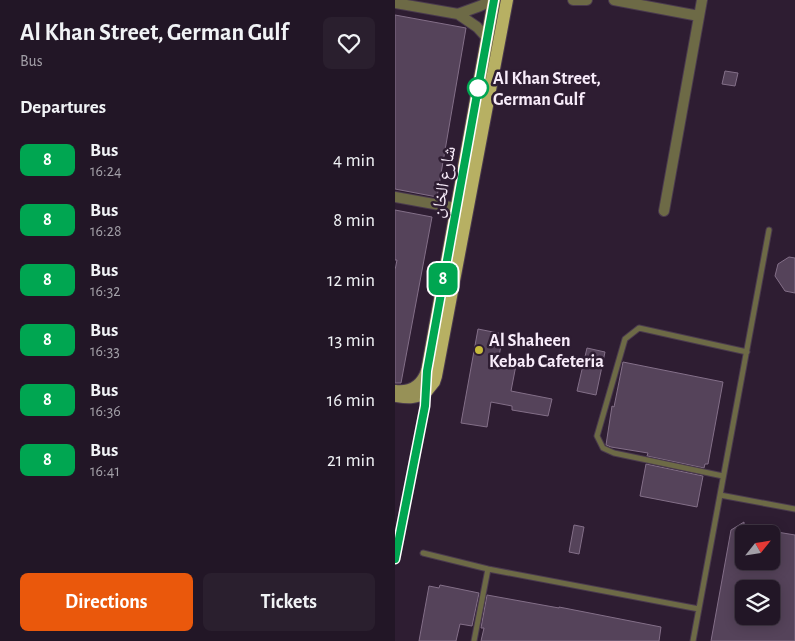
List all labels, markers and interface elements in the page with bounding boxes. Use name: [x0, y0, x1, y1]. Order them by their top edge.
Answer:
button: heart: [323, 17, 375, 69]
text: Al Khan Street, German Gulf: [20, 21, 288, 45]
text: Bus: [20, 53, 43, 69]
place label: Al Khan Street, German Gulf: [493, 70, 601, 109]
marker: Al Khan Street, German Gulf: [467, 77, 489, 99]
text: Departures: [20, 98, 106, 117]
text: Bus: [90, 141, 118, 160]
street label: شارع الخان: [429, 145, 460, 220]
text: 8: [43, 151, 52, 169]
text: 4 min: [333, 151, 375, 170]
text: 16:24: [90, 163, 122, 179]
text: Bus: [90, 201, 118, 220]
text: 8: [43, 211, 52, 229]
text: 8 min: [333, 211, 375, 230]
text: 16:28: [90, 223, 122, 239]
text: Bus: [90, 261, 118, 280]
line badge: 8: [427, 263, 459, 295]
text: 8: [439, 270, 447, 288]
text: 8: [43, 271, 52, 289]
text: 12 min: [327, 271, 375, 290]
text: 16:32: [90, 283, 121, 299]
text: Bus: [90, 321, 118, 340]
text: 8: [43, 331, 52, 349]
text: 13 min: [328, 331, 375, 350]
place label: Al Shaheen Kebab Cafeteria: [489, 332, 604, 371]
text: 16:33: [90, 343, 120, 359]
marker: Al Shaheen Kebab Cafeteria: [473, 344, 485, 356]
text: Bus: [90, 381, 118, 400]
text: 8: [43, 391, 52, 409]
text: 16 min: [327, 391, 375, 410]
text: 16:36: [90, 403, 121, 419]
text: Bus: [90, 441, 118, 460]
text: 8: [43, 451, 52, 469]
text: 21 min: [327, 451, 375, 470]
text: 16:41: [90, 463, 120, 479]
north arrow: [735, 525, 780, 570]
map controls: [735, 525, 780, 625]
button: Directions: [20, 573, 193, 631]
button: Tickets: [203, 573, 375, 631]
button: layers: [735, 580, 780, 625]

